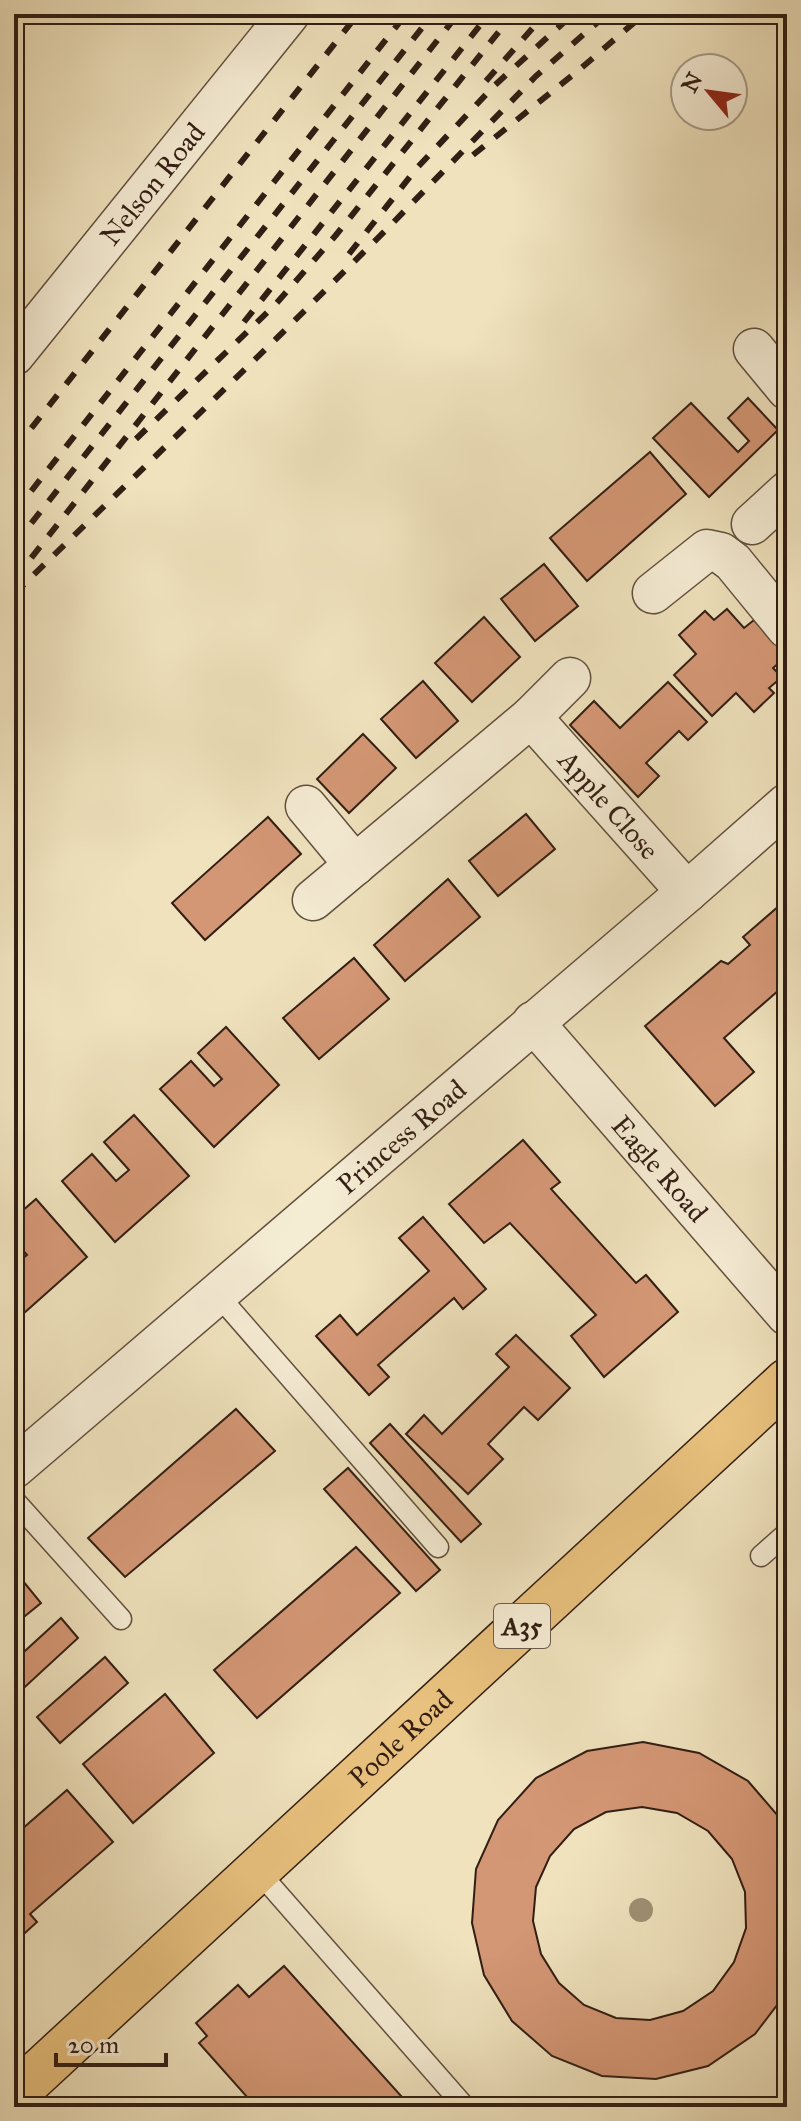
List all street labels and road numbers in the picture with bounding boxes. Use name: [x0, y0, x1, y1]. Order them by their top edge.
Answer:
street label: Nelson Road: [92, 115, 213, 253]
street label: Apple Close: [550, 742, 667, 867]
street label: Princess Road: [330, 1072, 474, 1202]
street label: Eagle Road: [604, 1108, 715, 1229]
road number: A35: [494, 1604, 550, 1648]
street label: Poole Road: [342, 1682, 460, 1795]

